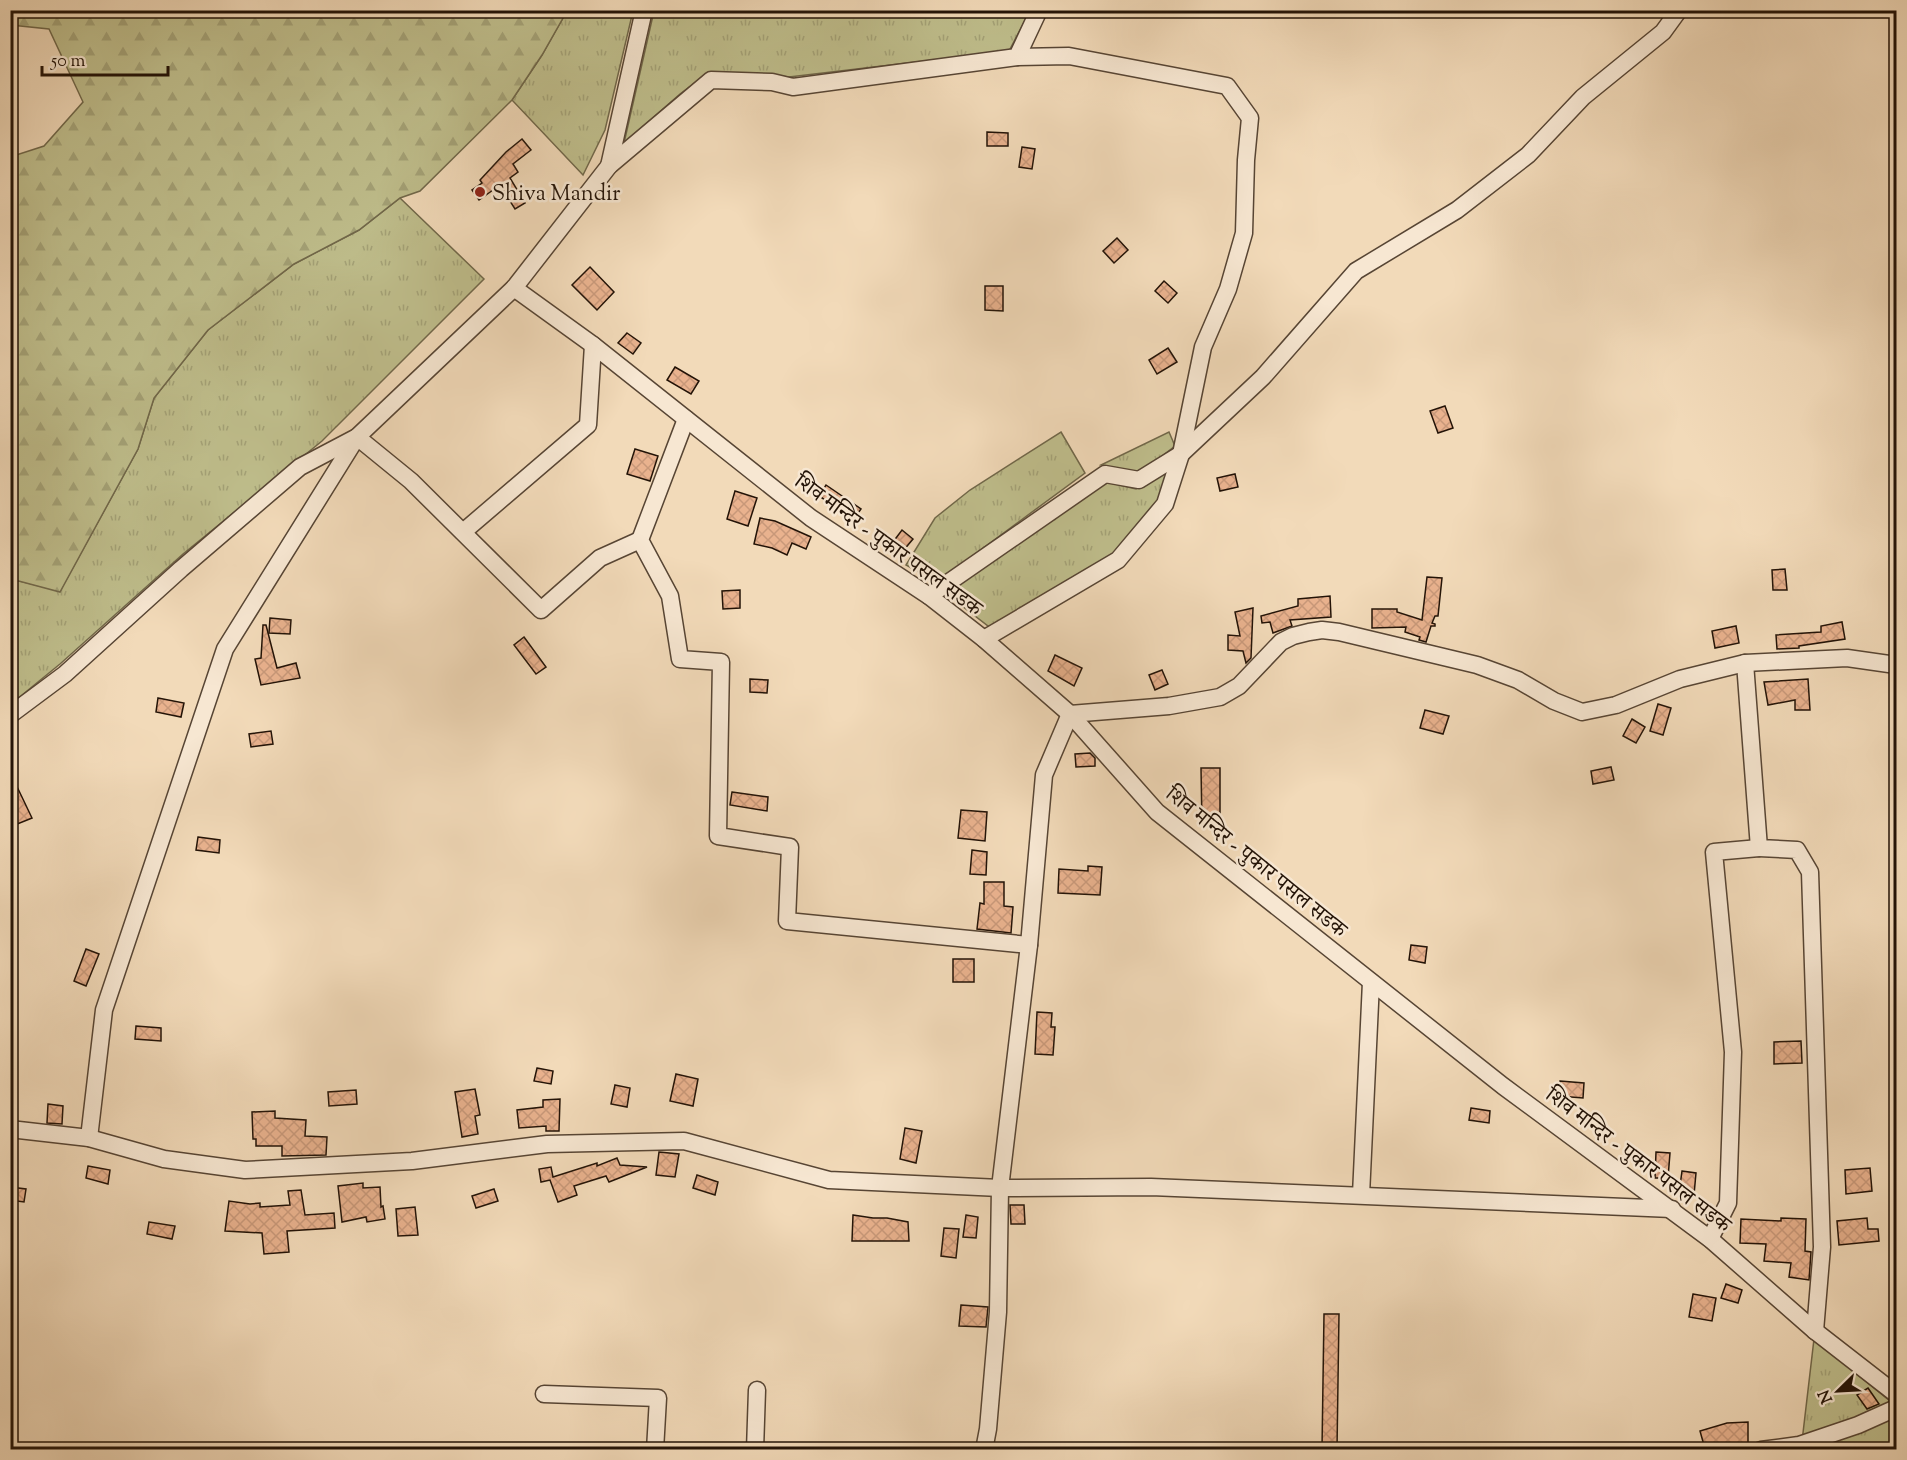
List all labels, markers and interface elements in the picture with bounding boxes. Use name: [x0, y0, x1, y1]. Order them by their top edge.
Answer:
scale bar: [42, 39, 168, 77]
text: 50 m: [50, 49, 86, 75]
place label: Shiva Mandir: [492, 179, 620, 211]
marker: Shiva Mandir: [473, 185, 487, 199]
street label: शिव मन्दिर - पुकार पसल सडक: [786, 467, 989, 626]
street label: शिव मन्दिर - पुकार पसल सडक: [1157, 779, 1354, 948]
street label: शिव मन्दिर - पुकार पसल सडक: [1537, 1080, 1738, 1243]
north arrow: [1808, 1361, 1868, 1421]
text: N: [1813, 1385, 1840, 1407]

